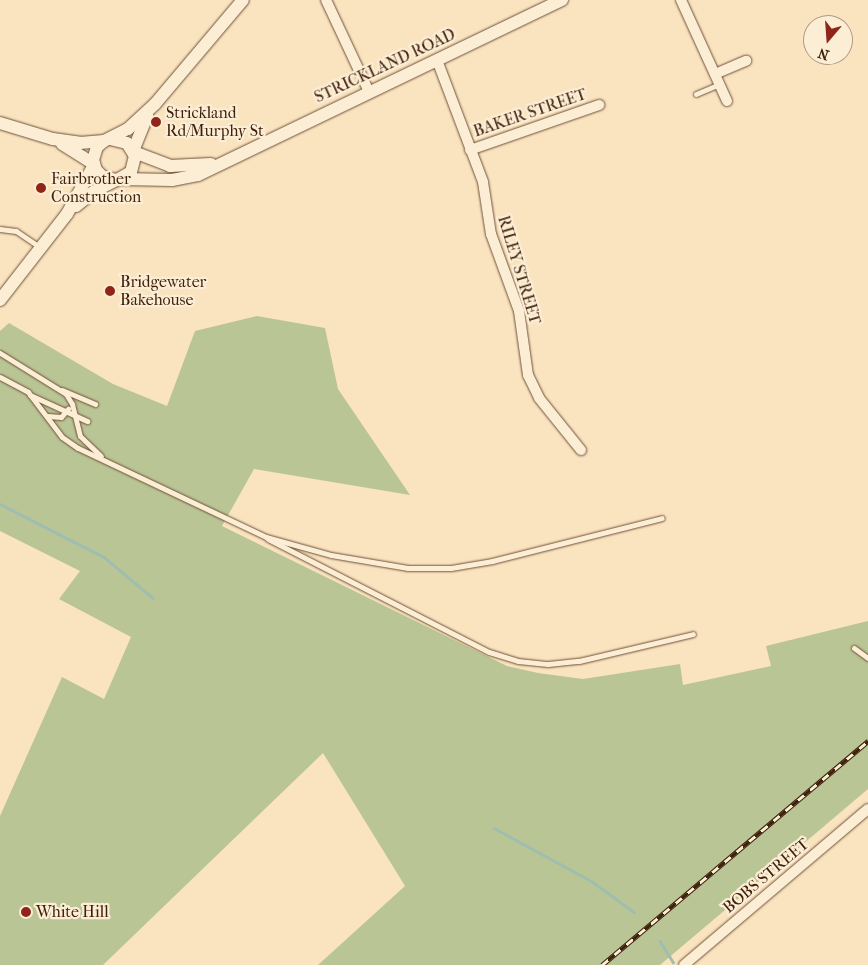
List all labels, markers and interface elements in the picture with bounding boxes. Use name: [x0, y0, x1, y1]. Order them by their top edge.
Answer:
north arrow: [803, 15, 853, 65]
street label: STRICKLAND ROAD: [311, 25, 459, 107]
text: N: [816, 44, 831, 64]
street label: BAKER STREET: [471, 85, 589, 141]
place label: Strickland Rd/Murphy St: [166, 103, 264, 141]
marker: Strickland Rd/Murphy St: [150, 116, 162, 128]
place label: Fairbrother Construction: [51, 169, 141, 207]
marker: Fairbrother Construction: [35, 182, 47, 194]
street label: RILEY STREET: [493, 213, 545, 327]
place label: Bridgewater Bakehouse: [120, 272, 206, 310]
marker: Bridgewater Bakehouse: [104, 285, 116, 297]
street label: BOBS STREET: [719, 835, 813, 917]
place label: White Hill: [36, 902, 109, 922]
marker: White Hill: [20, 906, 32, 918]

